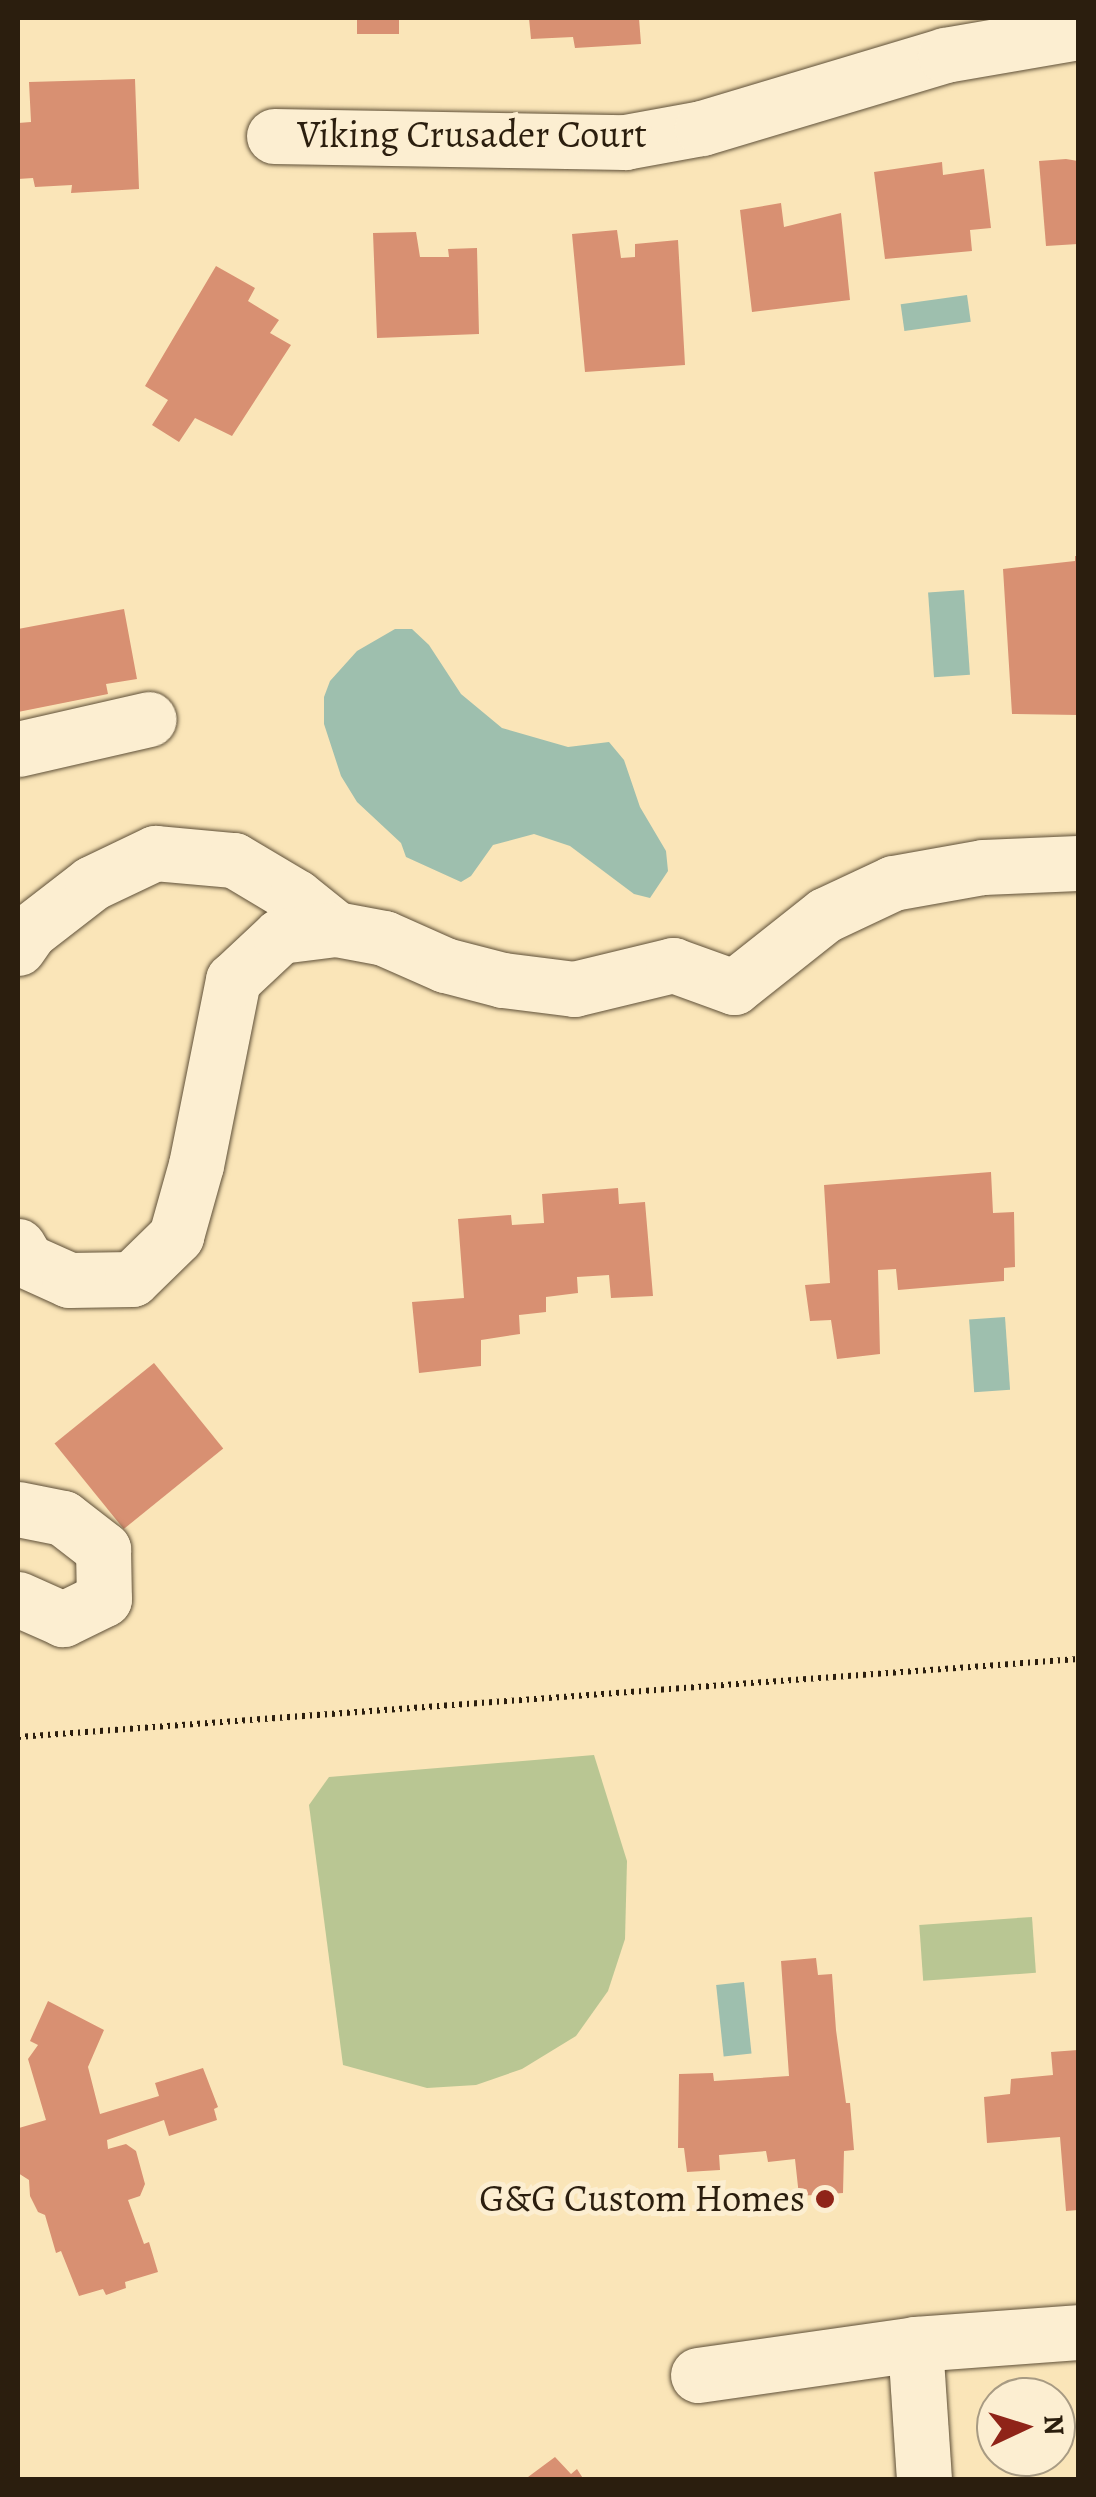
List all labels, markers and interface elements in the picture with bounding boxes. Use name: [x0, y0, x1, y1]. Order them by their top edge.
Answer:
street label: Viking Crusader Court: [297, 112, 647, 158]
place label: G&G Custom Homes: [479, 2176, 805, 2222]
marker: G&G Custom Homes: [814, 2188, 836, 2210]
north arrow: [976, 2377, 1076, 2477]
text: N: [1034, 2414, 1074, 2437]

